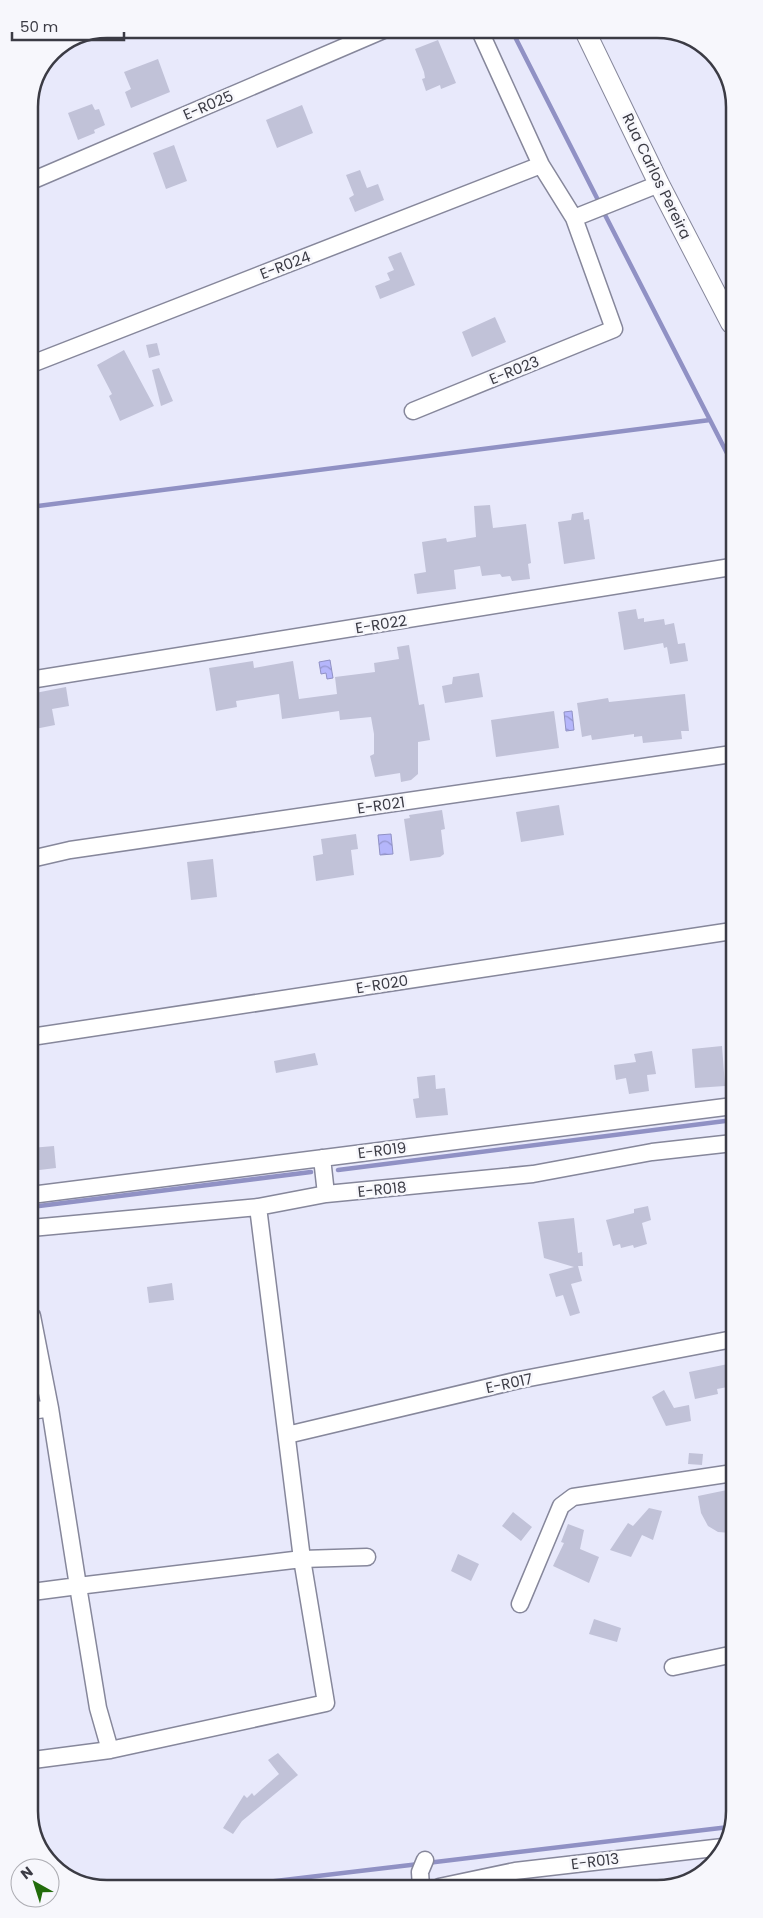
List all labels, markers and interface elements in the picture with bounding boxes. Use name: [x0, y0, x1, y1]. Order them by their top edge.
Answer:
scale bar: [12, 10, 125, 42]
text: 50 m: [20, 16, 58, 37]
street label: E-R025: [180, 85, 236, 125]
street label: Rua Carlos Pereira: [617, 110, 697, 242]
street label: E-R024: [257, 246, 313, 284]
street label: E-R023: [486, 351, 542, 389]
street label: E-R022: [354, 610, 408, 638]
street label: E-R021: [356, 791, 406, 819]
street label: E-R020: [354, 970, 410, 998]
street label: E-R019: [357, 1137, 407, 1163]
street label: E-R018: [357, 1176, 407, 1202]
street label: E-R017: [484, 1368, 534, 1398]
street label: E-R013: [570, 1848, 620, 1874]
north arrow: [10, 1858, 60, 1908]
text: N: [16, 1862, 37, 1884]

